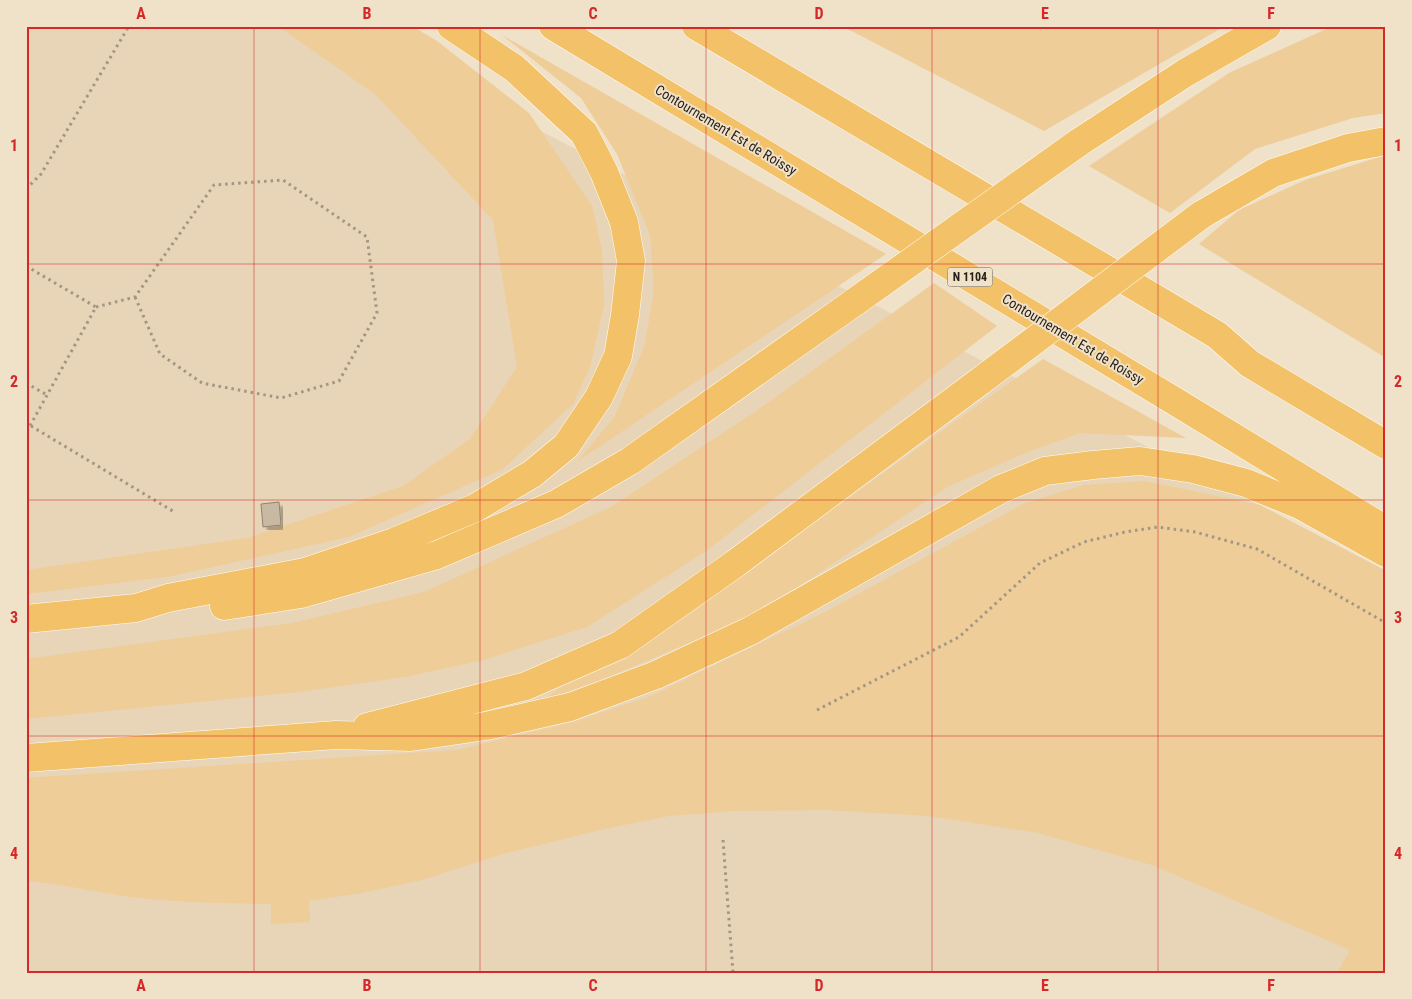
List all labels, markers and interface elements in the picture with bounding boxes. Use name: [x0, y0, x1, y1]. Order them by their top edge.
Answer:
text: A: [136, 4, 146, 23]
text: B: [363, 4, 372, 23]
text: C: [588, 4, 598, 23]
text: D: [814, 4, 824, 23]
text: E: [1041, 4, 1049, 23]
text: F: [1267, 4, 1275, 23]
street label: Contournement Est de Roissy: [652, 81, 800, 179]
text: 1: [10, 136, 18, 155]
text: 1: [1394, 136, 1402, 155]
road number: N 1104: [948, 268, 992, 286]
street label: Contournement Est de Roissy: [999, 290, 1147, 388]
text: 2: [10, 372, 18, 391]
text: 2: [1394, 372, 1402, 391]
text: 3: [10, 608, 18, 627]
text: 3: [1394, 608, 1402, 627]
text: 4: [10, 844, 18, 863]
text: 4: [1394, 844, 1402, 863]
text: A: [136, 976, 146, 995]
text: B: [363, 976, 372, 995]
text: C: [588, 976, 598, 995]
text: D: [814, 976, 824, 995]
text: E: [1041, 976, 1049, 995]
text: F: [1267, 976, 1275, 995]

